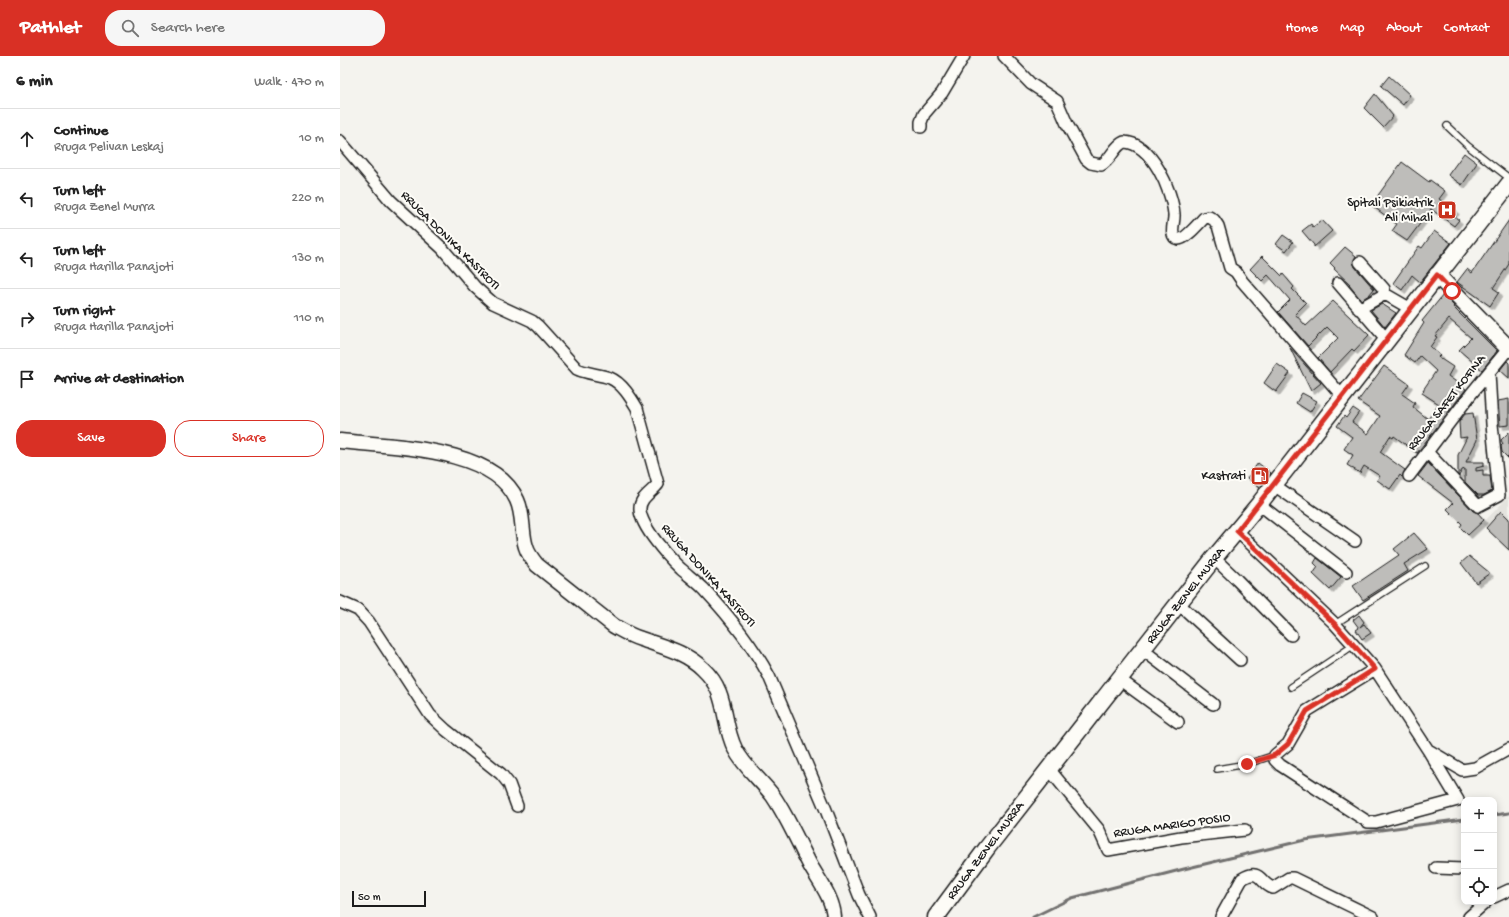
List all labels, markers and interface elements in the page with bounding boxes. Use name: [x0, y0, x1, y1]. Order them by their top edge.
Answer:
search box: [105, 10, 385, 46]
text: Pathlet: [20, 17, 81, 40]
icon: search: [119, 17, 141, 39]
text: Search here: [151, 19, 225, 37]
text: Home: [1286, 20, 1318, 37]
text: Map: [1340, 20, 1364, 37]
text: About: [1386, 20, 1422, 37]
text: Contact: [1444, 20, 1489, 37]
text: 6 min: [16, 72, 52, 92]
text: Walk · 470 m: [254, 75, 324, 90]
text: Continue: [54, 122, 108, 140]
icon: ahead: [16, 128, 38, 150]
text: 10 m: [299, 131, 324, 146]
text: Rruga Pelivan Leskaj: [54, 140, 164, 155]
text: Turn left: [54, 182, 105, 200]
icon: left: [16, 188, 38, 210]
street label: RRUGA DONIKA KASTROTI: [397, 188, 503, 294]
text: 220 m: [292, 191, 324, 206]
place label: Spitali Psikiatrik Ali Mihali: [1347, 196, 1434, 226]
hospital icon: Spitali Psikiatrik Ali Mihali: [1436, 199, 1458, 221]
text: Rruga Zenel Murra: [54, 200, 155, 215]
text: Turn left: [54, 242, 105, 260]
icon: left: [16, 248, 38, 270]
text: 130 m: [292, 251, 324, 266]
text: Rruga Harilla Panajoti: [54, 260, 174, 275]
route start: [1443, 282, 1461, 300]
text: Turn right: [54, 302, 114, 320]
icon: right: [16, 308, 38, 330]
text: 110 m: [294, 311, 324, 326]
text: Rruga Harilla Panajoti: [54, 320, 174, 335]
street label: RRUGA SAFET KOFINA: [1405, 351, 1490, 454]
icon: arrive: [16, 368, 38, 390]
text: Arrive at destination: [54, 370, 184, 388]
button: Save: [16, 420, 166, 457]
button: Share: [174, 420, 324, 457]
fuel station icon: Kastrati: [1249, 465, 1271, 487]
place label: Kastrati: [1202, 469, 1246, 484]
street label: RRUGA DONIKA KASTROTI: [657, 521, 759, 631]
street label: RRUGA ZENEL MURRA: [1144, 544, 1229, 647]
route end: [1238, 755, 1256, 773]
map controls: [1461, 797, 1497, 905]
button: +: [1461, 797, 1497, 833]
street label: RRUGA ZENEL MURRA: [944, 798, 1029, 903]
street label: RRUGA MARIGO POSIO: [1113, 810, 1232, 842]
button: −: [1461, 833, 1497, 869]
button: locate: [1461, 869, 1497, 905]
scale bar: [352, 889, 426, 908]
text: 50 m: [358, 892, 380, 904]

